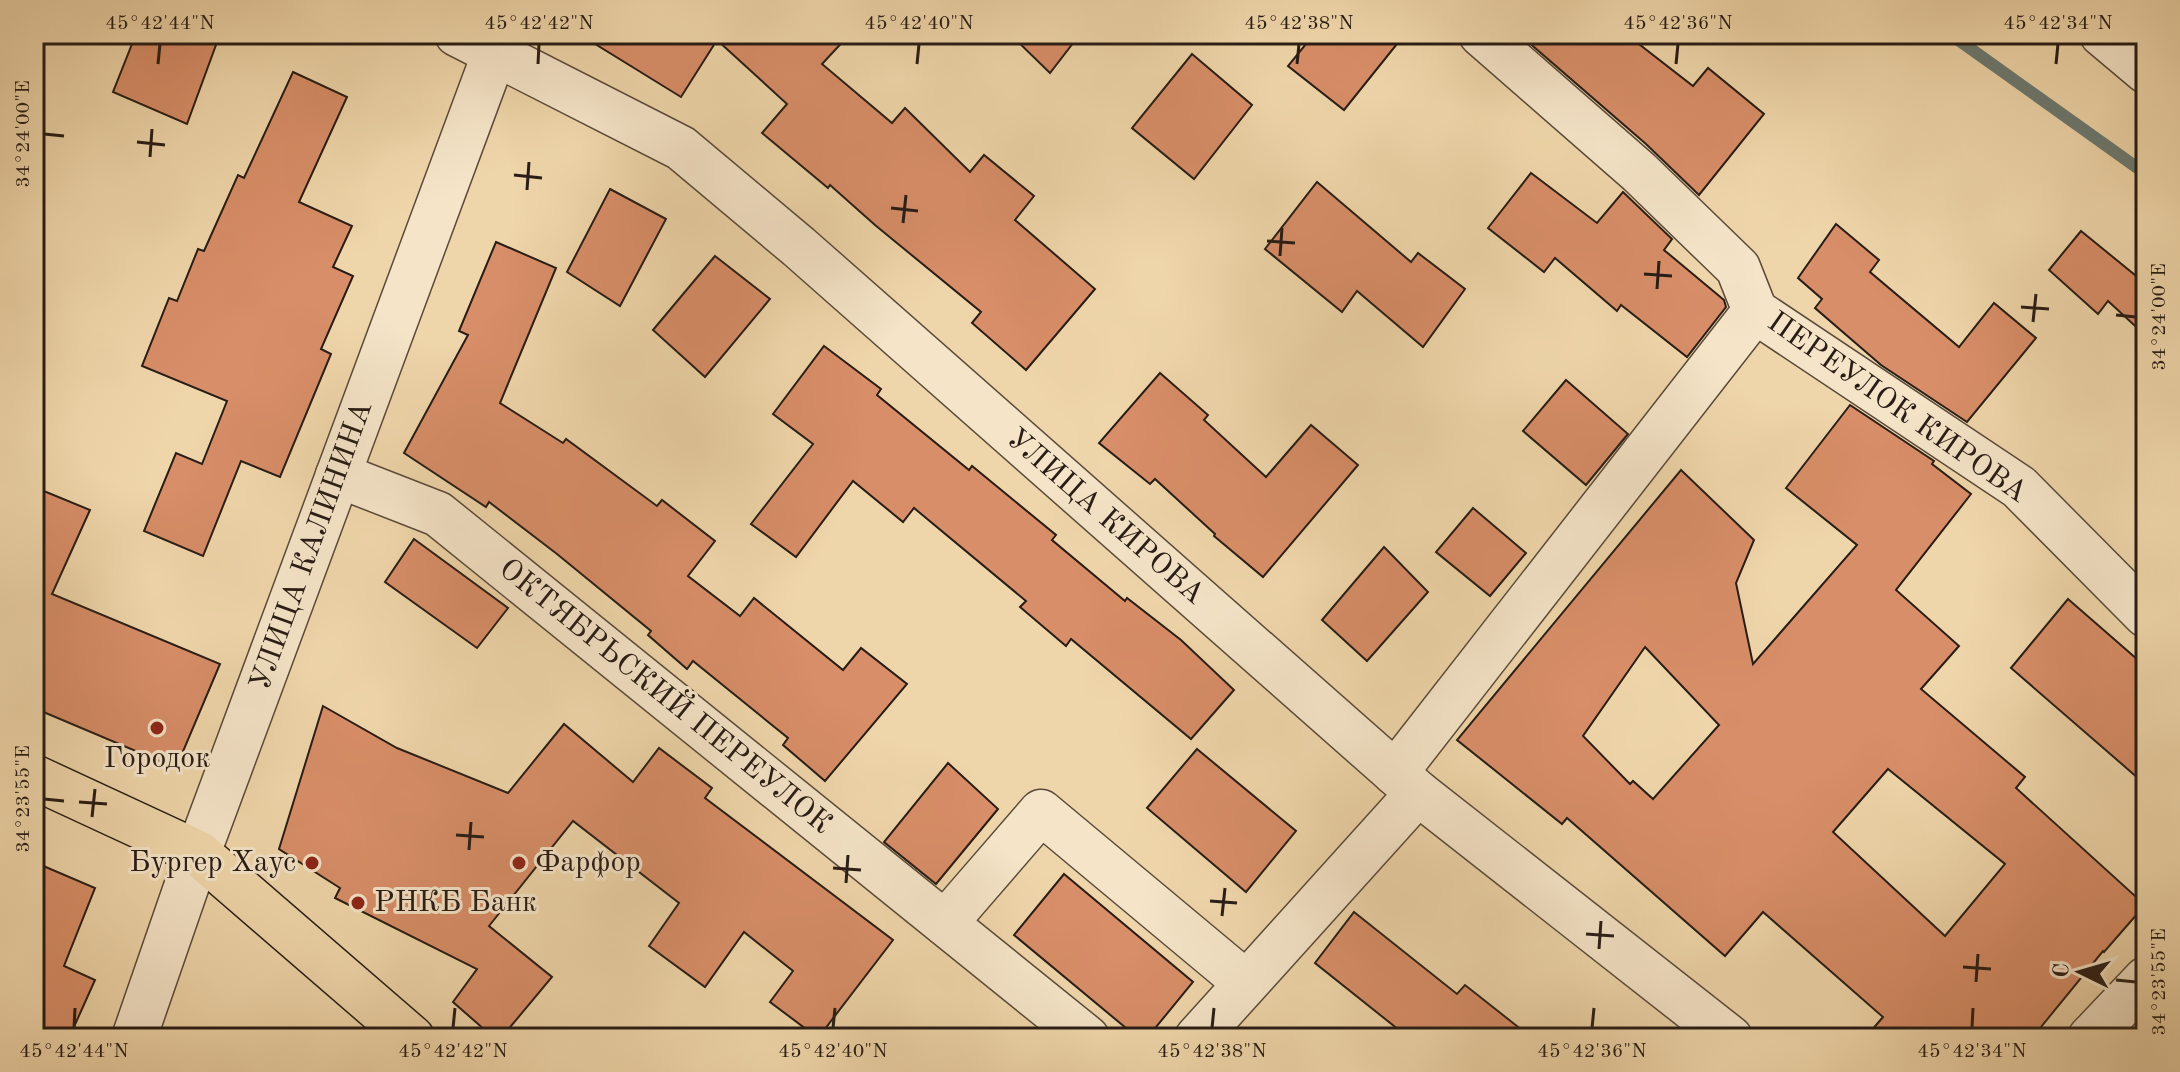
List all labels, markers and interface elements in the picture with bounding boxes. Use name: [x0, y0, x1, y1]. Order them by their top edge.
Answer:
text: 45°42'44"N: [105, 14, 215, 34]
text: 45°42'42"N: [484, 14, 594, 34]
text: 45°42'40"N: [864, 14, 974, 34]
text: 45°42'38"N: [1244, 14, 1354, 34]
text: 45°42'36"N: [1623, 14, 1733, 34]
text: 45°42'34"N: [2003, 14, 2113, 34]
text: 34°24'00"E: [14, 80, 34, 188]
text: 34°24'00"E: [2150, 263, 2170, 371]
street label: ПЕРЕУЛОК КИРОВА: [1762, 307, 2032, 509]
street label: УЛИЦА КАЛИНИНА: [246, 397, 378, 695]
street label: УЛИЦА КИРОВА: [1000, 423, 1210, 611]
street label: ОКТЯБРЬСКИЙ ПЕРЕУЛОК: [493, 549, 841, 840]
marker: Городок: [148, 719, 166, 737]
place label: Городок: [104, 744, 210, 774]
text: 34°23'55"E: [14, 745, 34, 853]
place label: Бургер Хаус: [129, 848, 296, 878]
place label: Фарфор: [535, 848, 641, 878]
marker: Бургер Хаус: [303, 854, 321, 872]
marker: Фарфор: [510, 854, 528, 872]
place label: РНКБ Банк: [374, 888, 537, 918]
marker: РНКБ Банк: [349, 894, 367, 912]
text: 34°23'55"E: [2150, 928, 2170, 1036]
north arrow: [2040, 932, 2120, 1012]
text: С: [2050, 962, 2074, 979]
text: 45°42'44"N: [19, 1042, 129, 1062]
text: 45°42'42"N: [398, 1042, 508, 1062]
text: 45°42'40"N: [778, 1042, 888, 1062]
text: 45°42'38"N: [1157, 1042, 1267, 1062]
text: 45°42'36"N: [1537, 1042, 1647, 1062]
text: 45°42'34"N: [1917, 1042, 2027, 1062]

